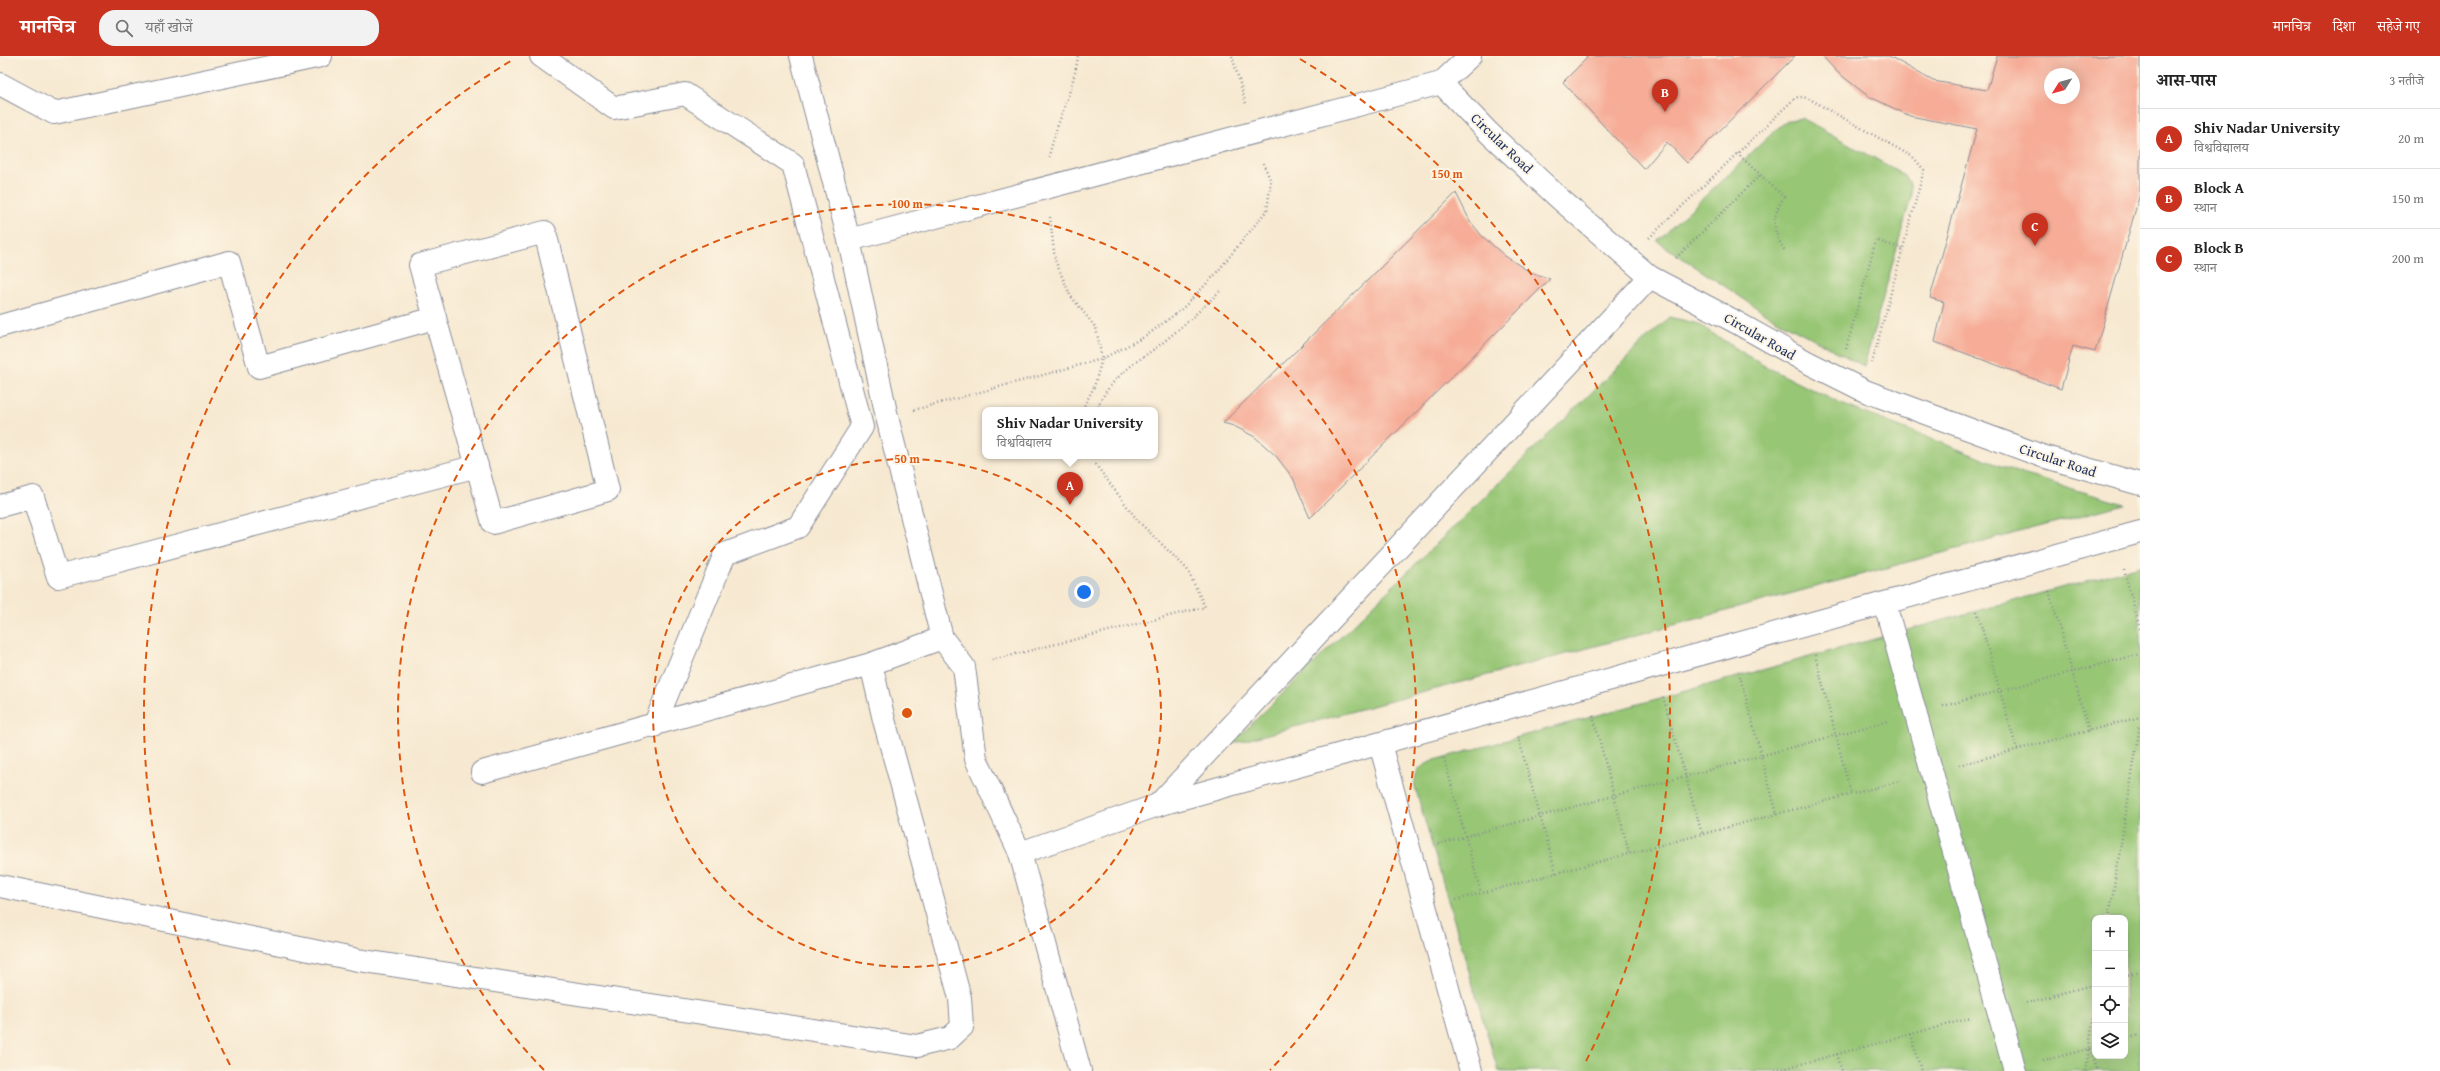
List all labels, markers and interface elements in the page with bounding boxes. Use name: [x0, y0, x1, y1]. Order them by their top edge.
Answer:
search box: [99, 10, 379, 46]
text: मानचित्र: [20, 12, 75, 40]
text: यहाँ खोजें: [145, 16, 193, 37]
text: मानचित्र: [2273, 16, 2311, 36]
text: दिशा: [2333, 16, 2355, 36]
text: सहेजे गए: [2377, 16, 2420, 36]
icon: search: [113, 17, 135, 39]
text: आस-पास: [2156, 67, 2216, 92]
north arrow: [2044, 68, 2080, 104]
text: 3 नतीजे: [2389, 71, 2424, 90]
pin: B: [1652, 79, 1678, 112]
street label: Circular Road: [1466, 108, 1538, 178]
text: Shiv Nadar University: [2194, 117, 2340, 138]
text: A: [2165, 129, 2173, 148]
text: 20 m: [2398, 129, 2424, 148]
text: विश्वविद्यालय: [2194, 138, 2249, 157]
text: 150 m: [1431, 165, 1464, 182]
text: Block A: [2194, 177, 2244, 198]
text: B: [2165, 189, 2173, 208]
text: 150 m: [2392, 189, 2424, 208]
text: 100 m: [891, 195, 924, 212]
text: स्थान: [2194, 198, 2217, 217]
pin: C: [2022, 213, 2048, 246]
text: Block B: [2194, 237, 2244, 258]
text: C: [2165, 249, 2173, 268]
text: 200 m: [2392, 249, 2424, 268]
text: स्थान: [2194, 258, 2217, 277]
street label: Circular Road: [1721, 307, 1800, 365]
popup: [982, 407, 1158, 459]
text: Shiv Nadar University: [997, 412, 1143, 433]
text: विश्वविद्यालय: [997, 433, 1052, 452]
street label: Circular Road: [2017, 438, 2099, 482]
text: 50 m: [894, 450, 920, 467]
pin: A: [1057, 472, 1083, 505]
your location: [1074, 582, 1094, 602]
centre of rings: [900, 706, 914, 720]
map controls: [2092, 915, 2128, 1059]
button: +: [2092, 915, 2128, 951]
button: −: [2092, 951, 2128, 987]
button: locate: [2092, 987, 2128, 1023]
button: layers: [2092, 1023, 2128, 1059]

